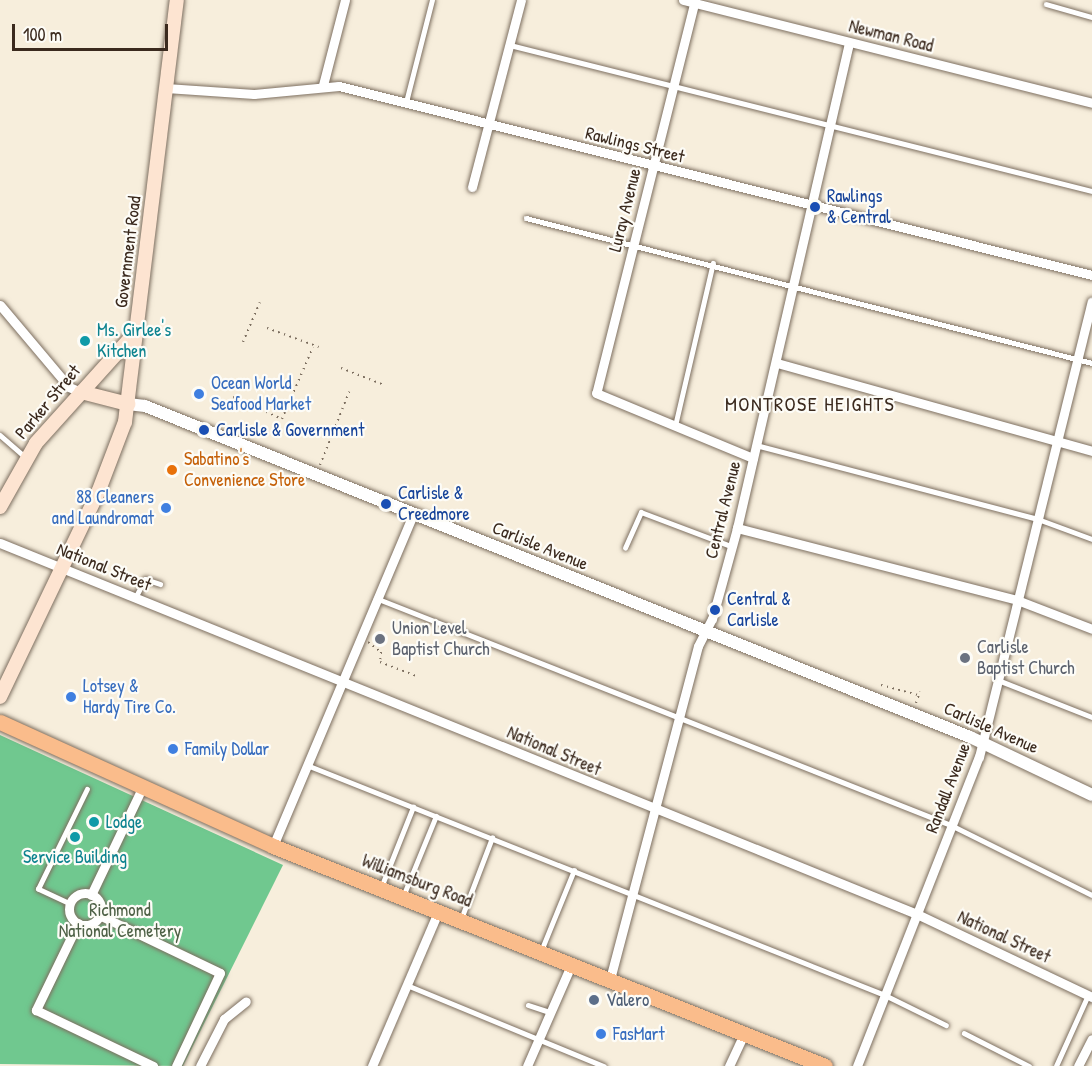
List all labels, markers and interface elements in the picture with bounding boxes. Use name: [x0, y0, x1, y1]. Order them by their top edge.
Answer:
scale bar: [15, 12, 171, 50]
street label: Newman Road: [847, 15, 935, 57]
text: 100 m: [23, 22, 62, 47]
street label: Rawlings Street: [583, 122, 687, 168]
street label: Luray Avenue: [604, 166, 646, 254]
place label: Rawlings & Central: [827, 186, 891, 228]
street label: Government Road: [110, 195, 146, 309]
marker: Rawlings & Central: [808, 200, 822, 214]
place label: Ms. Girlee's Kitchen: [97, 320, 171, 362]
marker: Ms. Girlee's Kitchen: [78, 334, 92, 348]
street label: Parker Street: [11, 360, 85, 444]
place label: Ocean World Seafood Market: [211, 373, 311, 416]
marker: Ocean World Seafood Market: [192, 387, 206, 401]
district label: MONTROSE HEIGHTS: [725, 391, 895, 415]
place label: Carlisle & Government: [216, 419, 364, 441]
marker: Carlisle & Government: [197, 423, 211, 437]
place label: Sabatino's Convenience Store: [184, 449, 305, 492]
street label: Central Avenue: [700, 459, 746, 561]
marker: Sabatino's Convenience Store: [165, 463, 179, 477]
place label: Carlisle & Creedmore: [398, 483, 470, 526]
place label: 88 Cleaners and Laundromat: [52, 487, 154, 530]
marker: Carlisle & Creedmore: [379, 497, 393, 511]
marker: 88 Cleaners and Laundromat: [159, 501, 173, 515]
street label: Carlisle Avenue: [489, 517, 591, 575]
street label: National Street: [54, 538, 154, 596]
place label: Central & Carlisle: [727, 589, 791, 632]
marker: Central & Carlisle: [708, 603, 722, 617]
place label: Union Level Baptist Church: [392, 618, 489, 660]
marker: Union Level Baptist Church: [373, 632, 387, 646]
place label: Carlisle Baptist Church: [977, 637, 1074, 680]
marker: Carlisle Baptist Church: [958, 651, 972, 665]
place label: Lotsey & Hardy Tire Co.: [83, 676, 176, 718]
marker: Lotsey & Hardy Tire Co.: [64, 690, 78, 704]
street label: Carlisle Avenue: [940, 698, 1042, 758]
street label: National Street: [504, 721, 604, 781]
place label: Family Dollar: [185, 738, 269, 760]
street label: Randall Avenue: [921, 740, 975, 836]
marker: Family Dollar: [166, 742, 180, 756]
place label: Lodge: [106, 811, 142, 833]
marker: Lodge: [87, 815, 101, 829]
marker: Service Building: [68, 830, 82, 844]
place label: Service Building: [23, 846, 127, 868]
street label: Williamsburg Road: [359, 850, 475, 912]
park label: Richmond National Cemetery: [59, 900, 181, 942]
street label: National Street: [954, 906, 1054, 968]
place label: Valero: [606, 989, 649, 1011]
marker: Valero: [587, 993, 601, 1007]
place label: FasMart: [613, 1023, 665, 1045]
marker: FasMart: [594, 1027, 608, 1041]

